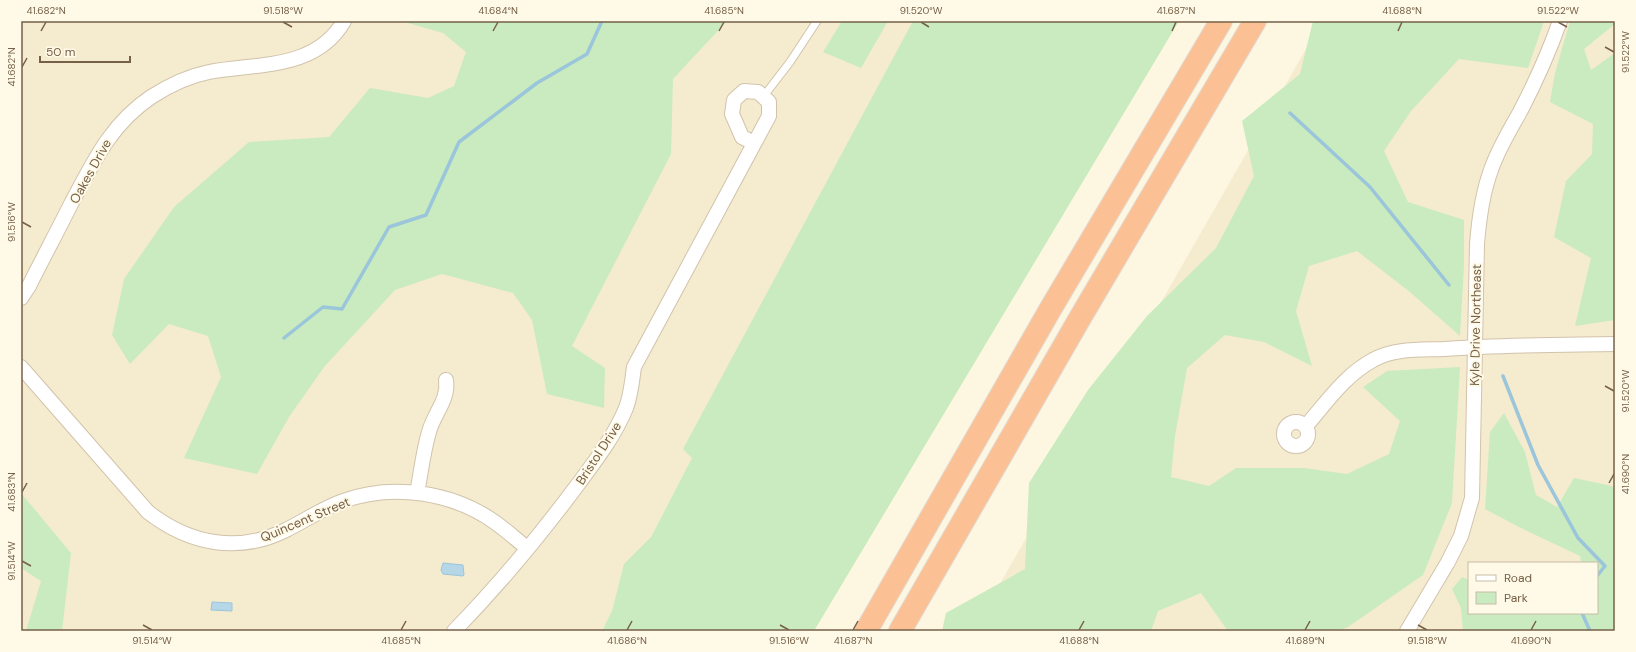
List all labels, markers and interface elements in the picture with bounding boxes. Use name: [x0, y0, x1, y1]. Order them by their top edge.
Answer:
text: 41.682°N: [26, 4, 66, 17]
text: 91.518°W: [263, 4, 303, 17]
text: 41.684°N: [478, 4, 518, 17]
text: 41.685°N: [704, 4, 744, 17]
text: 91.520°W: [900, 4, 943, 17]
text: 41.687°N: [1157, 4, 1195, 17]
text: 41.688°N: [1382, 4, 1422, 17]
text: 91.522°W: [1537, 4, 1579, 17]
text: 91.522°W: [1619, 31, 1632, 73]
scale bar: [40, 38, 130, 64]
text: 50 m: [46, 44, 75, 60]
text: 41.682°N: [5, 47, 18, 87]
street label: Oakes Drive: [66, 136, 115, 207]
text: 91.516°W: [5, 202, 18, 242]
street label: Kyle Drive Northeast: [1466, 264, 1485, 386]
text: 91.520°W: [1619, 369, 1632, 412]
street label: Bristol Drive: [572, 419, 625, 488]
text: 41.690°N: [1619, 454, 1632, 494]
text: 41.683°N: [5, 472, 18, 512]
street label: Quincent Street: [258, 493, 353, 546]
text: 91.514°W: [5, 541, 18, 581]
legend: [1468, 562, 1598, 614]
text: Road: [1504, 570, 1532, 586]
text: Park: [1504, 590, 1528, 606]
text: 91.514°W: [132, 634, 172, 647]
text: 41.685°N: [381, 634, 421, 647]
text: 41.686°N: [607, 634, 647, 647]
text: 91.516°W: [769, 634, 809, 647]
text: 41.687°N: [834, 634, 872, 647]
text: 41.688°N: [1059, 634, 1099, 647]
text: 41.689°N: [1285, 634, 1325, 647]
text: 91.518°W: [1407, 634, 1447, 647]
text: 41.690°N: [1511, 634, 1551, 647]

